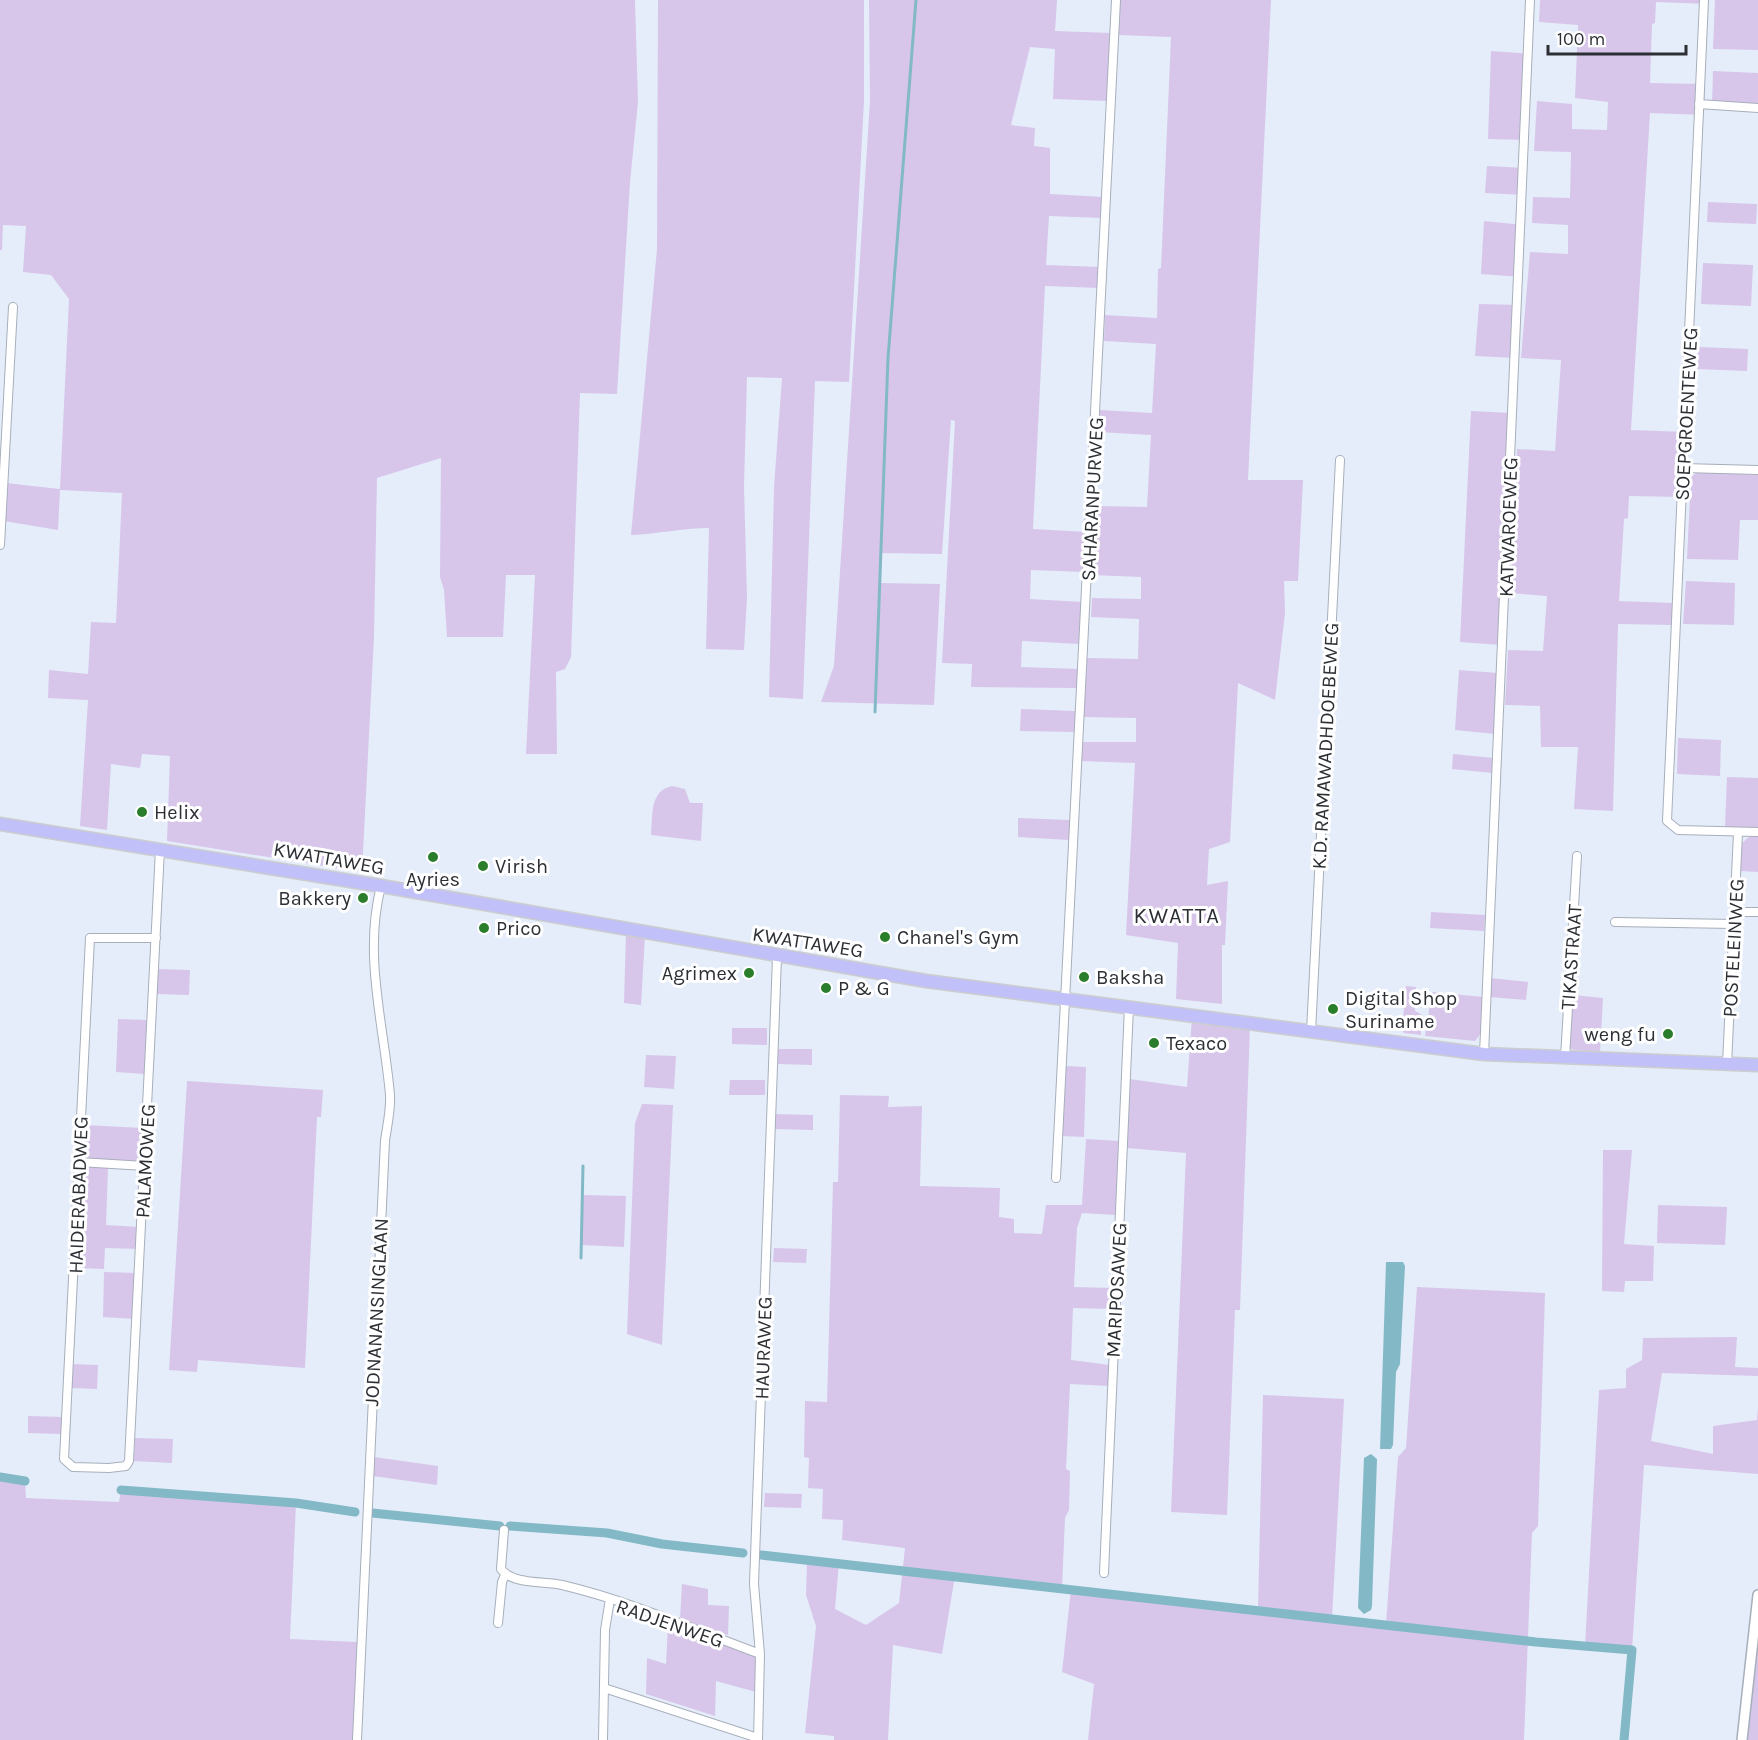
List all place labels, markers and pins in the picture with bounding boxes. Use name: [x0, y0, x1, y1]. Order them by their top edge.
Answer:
place label: Helix: [154, 801, 199, 824]
marker: Helix: [135, 805, 149, 819]
marker: Ayries: [426, 850, 440, 864]
place label: Virish: [495, 855, 548, 878]
marker: Virish: [476, 859, 490, 873]
place label: Ayries: [406, 868, 460, 891]
place label: Bakkery: [278, 887, 351, 910]
marker: Bakkery: [356, 891, 370, 905]
place label: Prico: [496, 917, 542, 940]
marker: Prico: [477, 921, 491, 935]
place label: Chanel's Gym: [897, 926, 1019, 949]
marker: Chanel's Gym: [878, 930, 892, 944]
place label: Agrimex: [662, 962, 737, 985]
marker: Agrimex: [742, 966, 756, 980]
place label: Baksha: [1096, 966, 1164, 989]
marker: Baksha: [1077, 970, 1091, 984]
place label: P & G: [838, 977, 890, 1000]
marker: P & G: [819, 981, 833, 995]
place label: Digital Shop Suriname: [1345, 987, 1457, 1033]
marker: Digital Shop Suriname: [1326, 1002, 1340, 1016]
place label: weng fu: [1584, 1023, 1656, 1046]
marker: weng fu: [1661, 1027, 1675, 1041]
place label: Texaco: [1166, 1032, 1227, 1055]
marker: Texaco: [1147, 1036, 1161, 1050]

